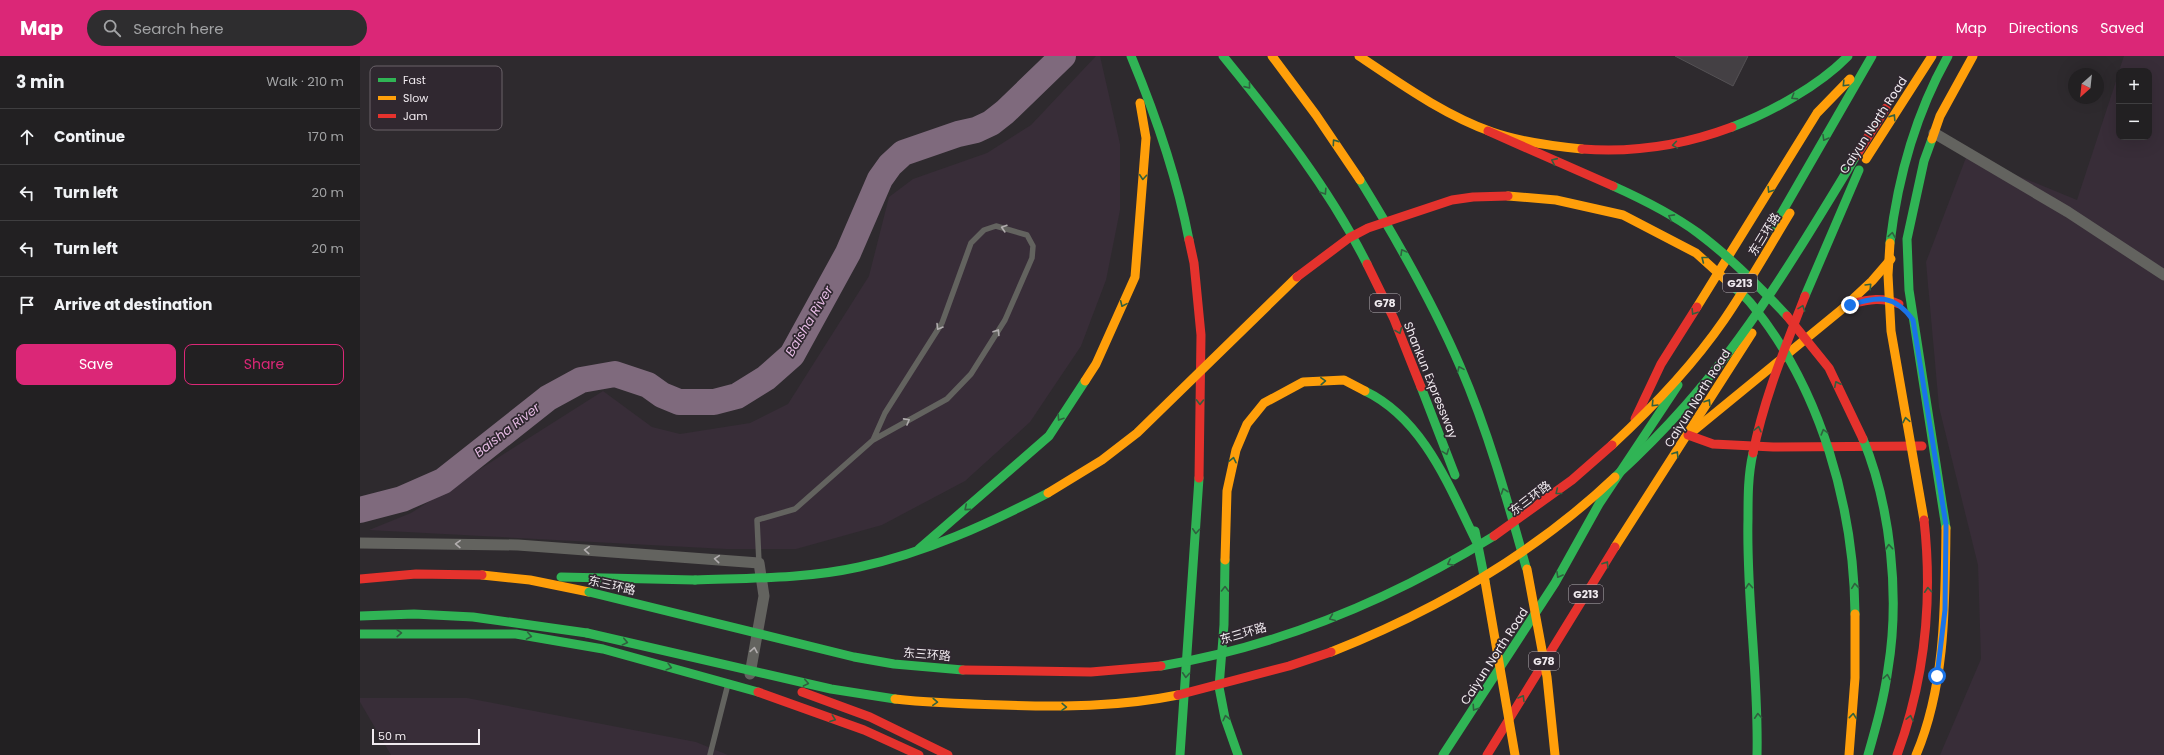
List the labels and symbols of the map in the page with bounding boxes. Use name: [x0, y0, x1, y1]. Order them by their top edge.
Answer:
legend: [370, 66, 502, 130]
north arrow: [2068, 68, 2104, 104]
text: Fast: [403, 72, 426, 88]
street label: Caiyun North Road: [1835, 73, 1911, 177]
one-way arrow: [1842, 79, 1850, 87]
one-way arrow: [1243, 82, 1250, 89]
text: Slow: [403, 90, 428, 106]
one-way arrow: [1792, 92, 1799, 99]
text: Jam: [403, 108, 428, 124]
one-way arrow: [1888, 114, 1896, 121]
one-way arrow: [1822, 134, 1829, 141]
one-way arrow: [1333, 139, 1340, 146]
one-way arrow: [1672, 140, 1678, 149]
one-way arrow: [1551, 158, 1559, 166]
one-way arrow: [1138, 174, 1147, 180]
one-way arrow: [1768, 185, 1775, 192]
one-way arrow: [1319, 188, 1327, 195]
street label: 东三环路: [1744, 209, 1784, 259]
one-way arrow: [1668, 215, 1676, 222]
one-way arrow: [1001, 224, 1008, 233]
one-way arrow: [1887, 232, 1896, 238]
one-way arrow: [1400, 249, 1407, 256]
one-way arrow: [1701, 257, 1708, 264]
road number: G213: [1723, 274, 1757, 292]
water label: Baisha River: [781, 281, 838, 360]
one-way arrow: [1864, 283, 1872, 291]
road number: G78: [1370, 294, 1400, 312]
route end: [1841, 296, 1859, 314]
one-way arrow: [1119, 301, 1127, 308]
one-way arrow: [1798, 304, 1806, 311]
one-way arrow: [1691, 308, 1698, 315]
street label: Shankun Expressway: [1400, 319, 1462, 441]
one-way arrow: [936, 323, 943, 330]
one-way arrow: [1394, 327, 1402, 334]
one-way arrow: [992, 329, 1000, 336]
street label: Caiyun North Road: [1660, 346, 1734, 450]
one-way arrow: [1457, 366, 1465, 373]
one-way arrow: [1320, 377, 1326, 385]
one-way arrow: [1835, 381, 1842, 388]
water label: Baisha River: [470, 397, 545, 462]
one-way arrow: [1196, 399, 1204, 405]
one-way arrow: [1651, 399, 1659, 407]
one-way arrow: [1704, 399, 1711, 406]
one-way arrow: [1057, 414, 1065, 421]
one-way arrow: [1902, 416, 1910, 423]
one-way arrow: [903, 418, 910, 425]
one-way arrow: [1753, 426, 1761, 433]
one-way arrow: [1820, 429, 1829, 436]
one-way arrow: [1441, 448, 1450, 455]
one-way arrow: [1671, 451, 1678, 458]
one-way arrow: [1229, 457, 1237, 463]
street label: 东三环路: [1506, 477, 1554, 519]
one-way arrow: [1555, 487, 1563, 494]
one-way arrow: [1501, 488, 1509, 495]
one-way arrow: [965, 503, 972, 510]
one-way arrow: [1191, 528, 1200, 534]
one-way arrow: [455, 540, 461, 548]
one-way arrow: [1884, 544, 1893, 550]
one-way arrow: [584, 545, 590, 554]
one-way arrow: [714, 555, 720, 564]
one-way arrow: [1447, 559, 1454, 566]
one-way arrow: [1601, 561, 1608, 568]
street label: 东三环路: [587, 571, 637, 599]
one-way arrow: [1557, 571, 1564, 578]
one-way arrow: [1744, 583, 1753, 589]
one-way arrow: [1851, 583, 1860, 589]
road number: G213: [1569, 585, 1603, 603]
one-way arrow: [1220, 586, 1229, 592]
one-way arrow: [1924, 587, 1933, 593]
street label: Caiyun North Road: [1456, 604, 1532, 708]
one-way arrow: [1329, 614, 1336, 622]
street label: 东三环路: [1218, 618, 1268, 648]
one-way arrow: [396, 629, 402, 637]
one-way arrow: [526, 632, 532, 640]
one-way arrow: [622, 637, 628, 645]
street label: 东三环路: [902, 643, 952, 665]
one-way arrow: [749, 647, 758, 653]
road number: G78: [1529, 652, 1559, 670]
one-way arrow: [666, 662, 673, 671]
route start: [1928, 667, 1946, 685]
one-way arrow: [1181, 672, 1190, 678]
one-way arrow: [1883, 674, 1891, 680]
one-way arrow: [803, 679, 809, 687]
one-way arrow: [1517, 695, 1525, 702]
one-way arrow: [932, 698, 938, 707]
one-way arrow: [1061, 703, 1067, 712]
one-way arrow: [1473, 704, 1480, 711]
one-way arrow: [1753, 713, 1762, 719]
one-way arrow: [1849, 713, 1858, 719]
one-way arrow: [830, 714, 837, 723]
one-way arrow: [1222, 715, 1230, 722]
one-way arrow: [1905, 715, 1913, 721]
scale bar: [372, 727, 480, 746]

